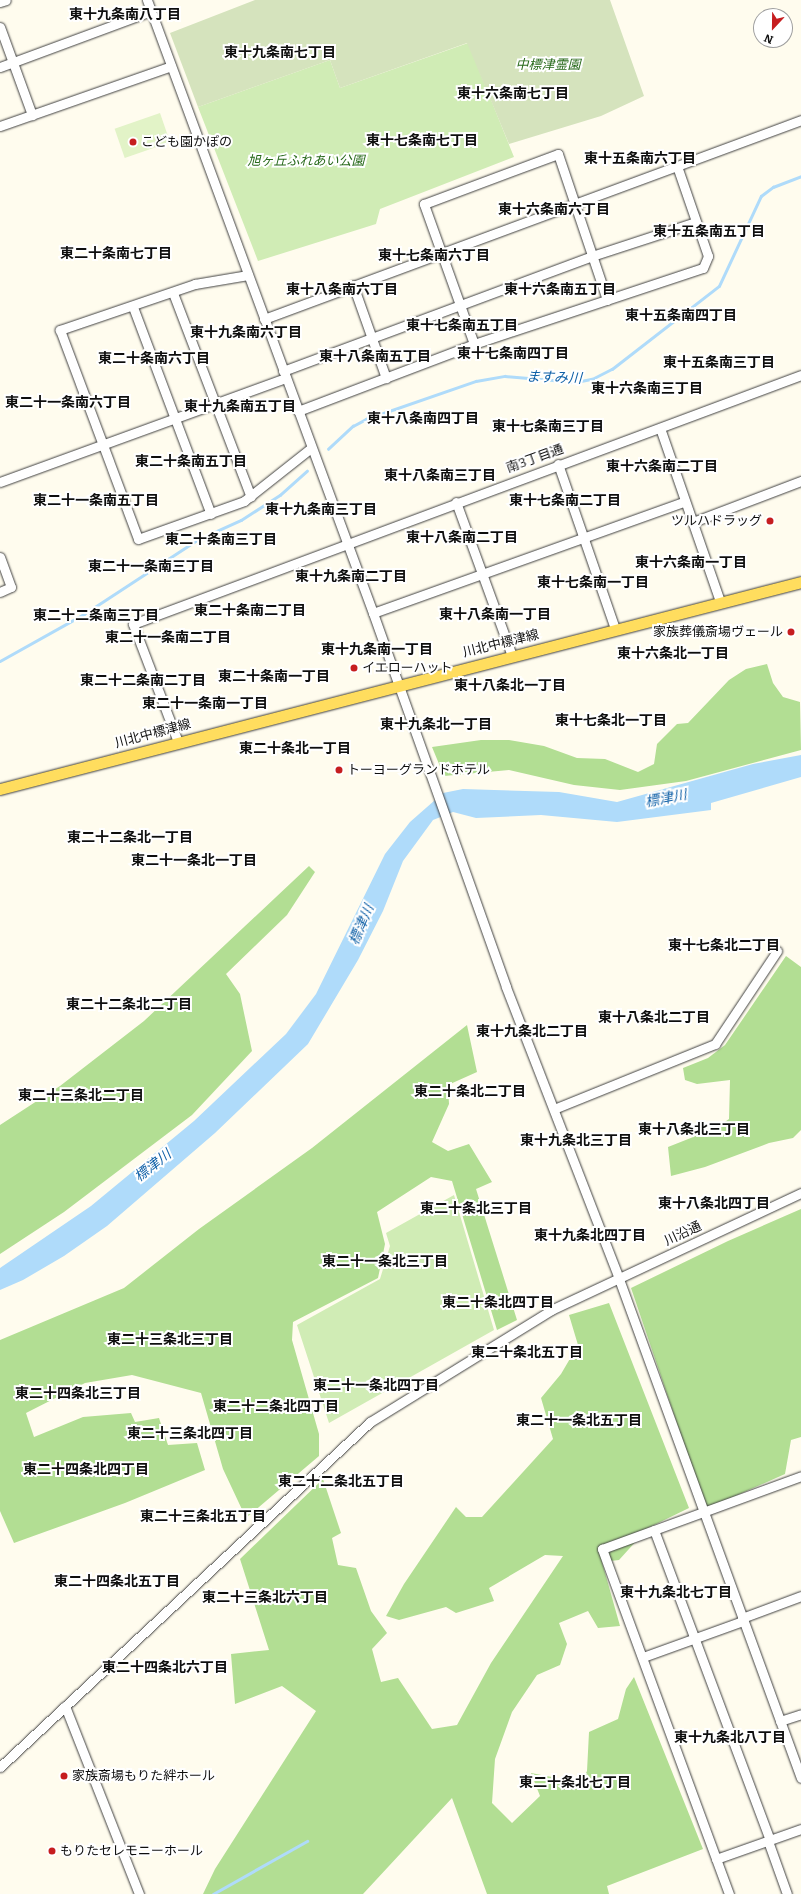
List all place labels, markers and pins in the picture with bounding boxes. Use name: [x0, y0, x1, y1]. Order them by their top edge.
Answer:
place label: こども園かぽの: [141, 134, 232, 150]
marker: こども園かぽの: [128, 137, 138, 147]
place label: ツルハドラッグ: [671, 513, 762, 529]
marker: ツルハドラッグ: [765, 516, 775, 526]
place label: 家族葬儀斎場ヴェール: [653, 624, 783, 640]
marker: 家族葬儀斎場ヴェール: [786, 627, 796, 637]
place label: イエローハット: [362, 660, 453, 676]
marker: イエローハット: [349, 663, 359, 673]
place label: トーヨーグランドホテル: [347, 762, 490, 778]
marker: トーヨーグランドホテル: [334, 765, 344, 775]
place label: 家族斎場もりた絆ホール: [72, 1768, 215, 1784]
marker: 家族斎場もりた絆ホール: [59, 1771, 69, 1781]
place label: もりたセレモニーホール: [60, 1843, 203, 1859]
marker: もりたセレモニーホール: [47, 1846, 57, 1856]

